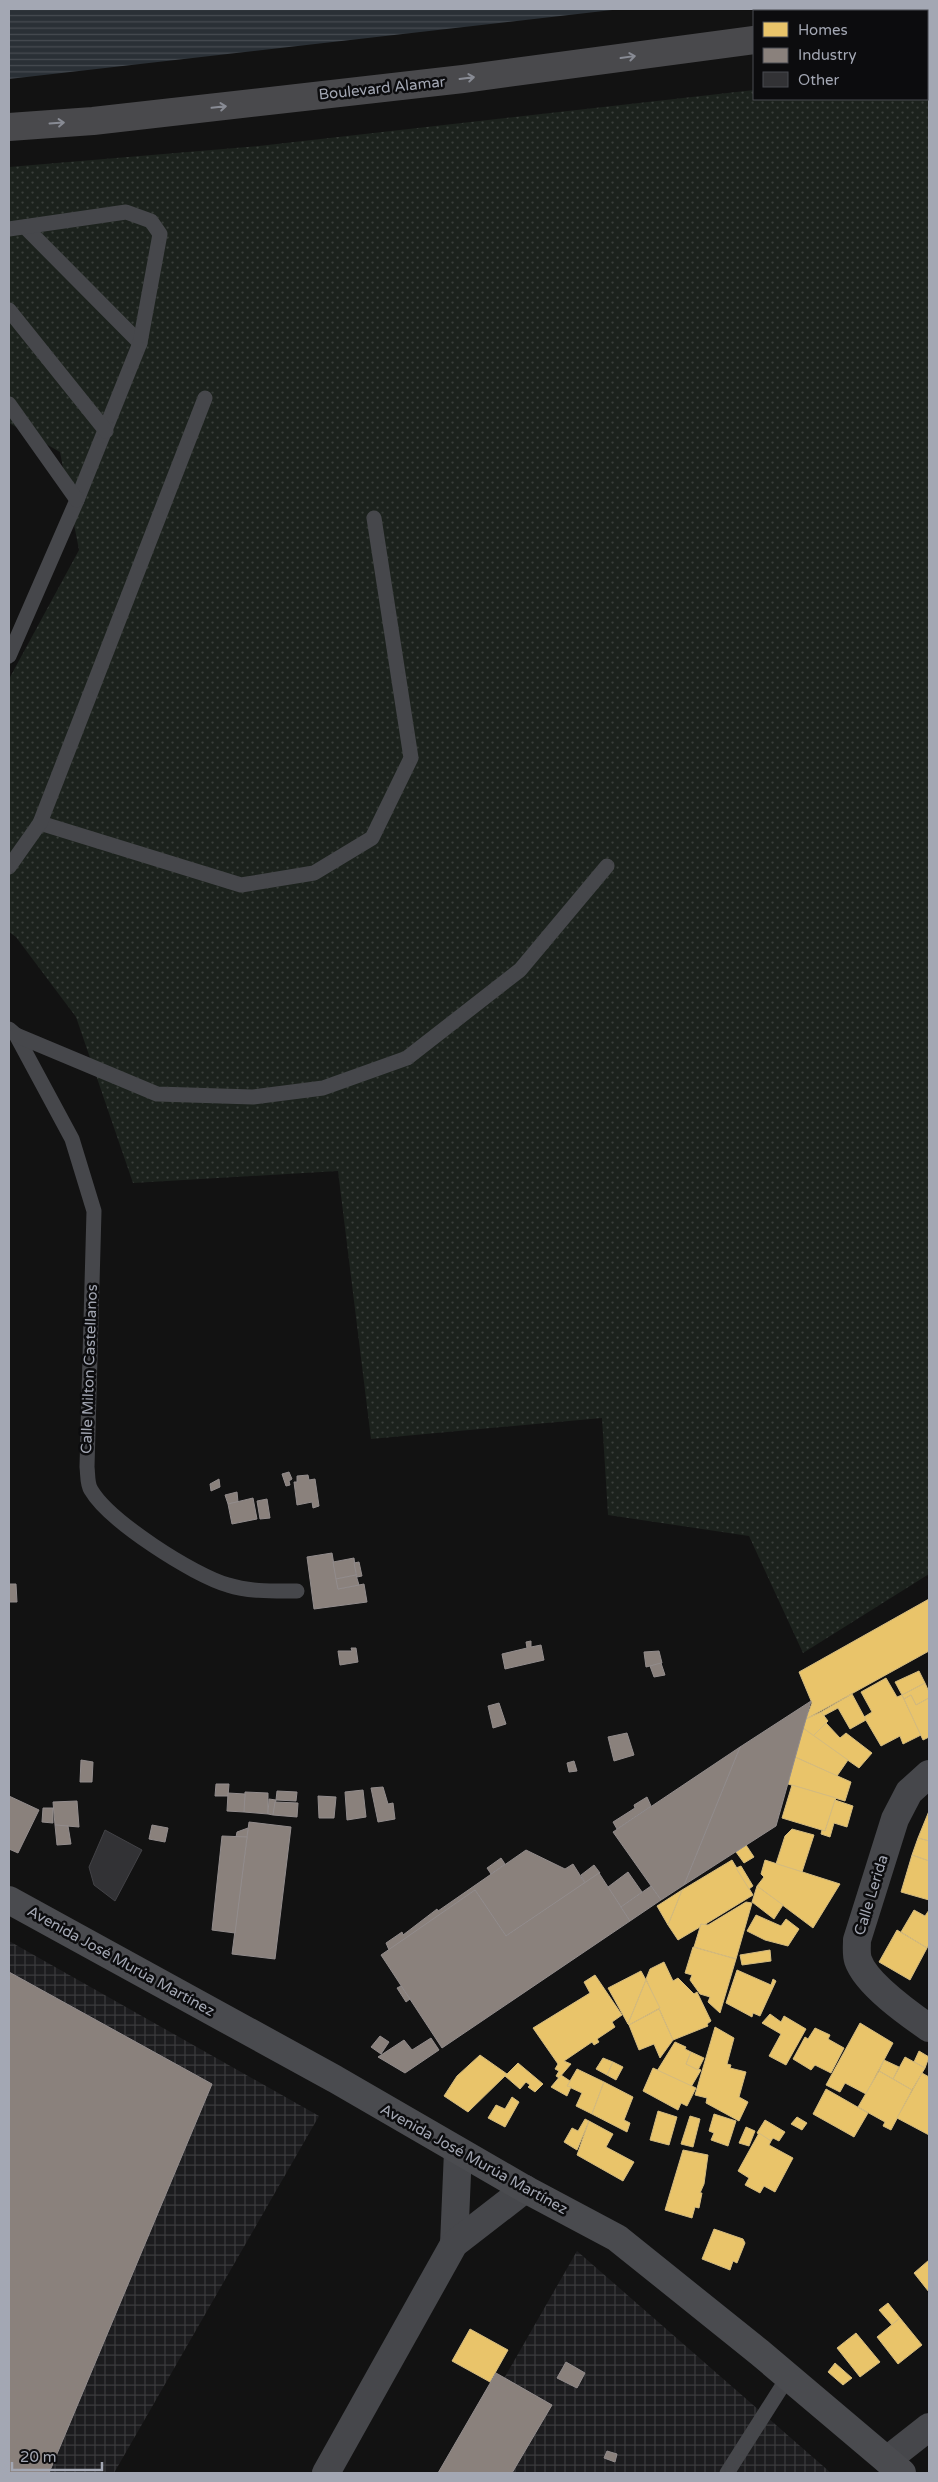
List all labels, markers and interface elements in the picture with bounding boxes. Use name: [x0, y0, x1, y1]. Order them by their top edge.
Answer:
legend: [753, 10, 928, 100]
text: Homes: [798, 21, 848, 39]
text: Industry: [798, 46, 857, 64]
one-way arrow: [620, 52, 636, 62]
text: Other: [798, 71, 840, 89]
street label: Boulevard Alamar: [318, 72, 446, 104]
one-way arrow: [459, 73, 475, 83]
one-way arrow: [211, 102, 227, 112]
one-way arrow: [49, 119, 65, 128]
street label: Calle Milton Castellanos: [77, 1284, 101, 1454]
street label: Calle Lerida: [850, 1853, 892, 1937]
street label: Avenida José Murúa Martínez: [24, 1902, 218, 2020]
street label: Avenida José Murúa Martínez: [377, 2100, 571, 2218]
scale bar: [12, 2440, 102, 2472]
text: 20 m: [20, 2448, 57, 2466]

